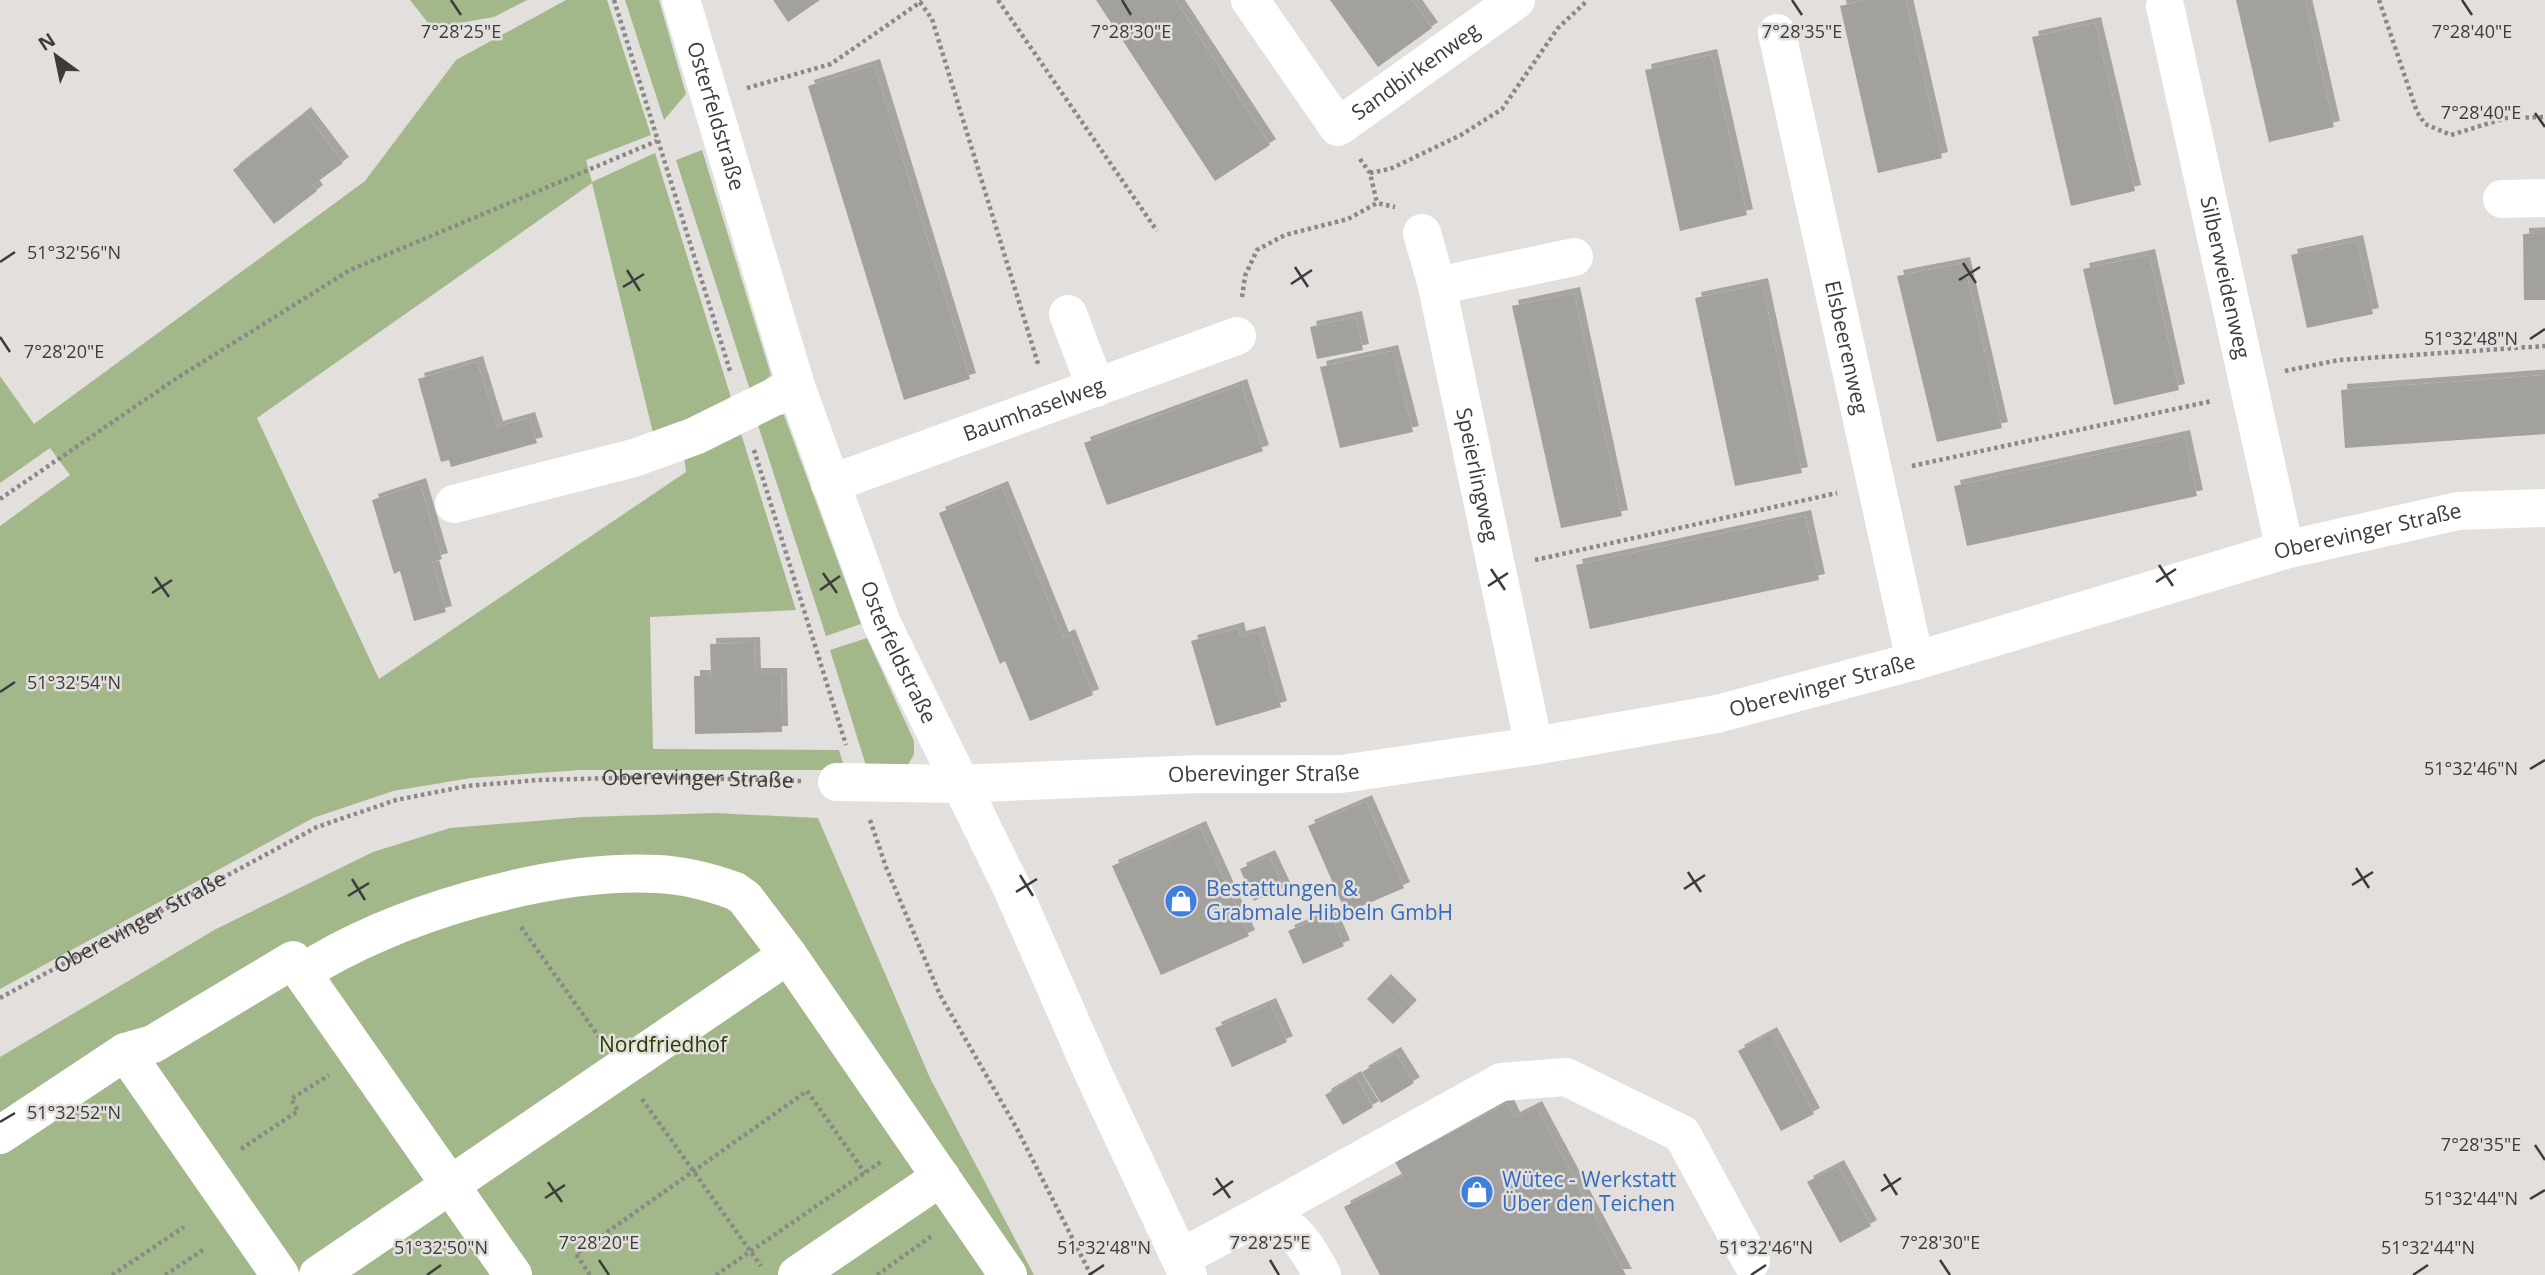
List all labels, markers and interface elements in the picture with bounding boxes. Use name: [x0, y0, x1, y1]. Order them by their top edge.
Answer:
street label: Sandbirkenweg: [1346, 15, 1485, 126]
text: 7°28'25"E: [421, 19, 501, 43]
text: 7°28'30"E: [1091, 19, 1171, 43]
text: 7°28'35"E: [1762, 19, 1842, 43]
text: 7°28'40"E: [2432, 19, 2512, 43]
north arrow: [21, 21, 91, 91]
text: N: [33, 27, 60, 57]
street label: Osterfeldstraße: [681, 38, 752, 193]
text: 7°28'40"E: [2441, 100, 2521, 124]
street label: Silberweidenweg: [2194, 193, 2257, 361]
text: 51°32'56"N: [27, 240, 121, 264]
street label: Elsbeerenweg: [1819, 278, 1875, 417]
text: 51°32'48"N: [2424, 326, 2518, 350]
text: 7°28'20"E: [24, 339, 104, 363]
street label: Baumhaselweg: [959, 370, 1108, 447]
street label: Speierlingweg: [1450, 405, 1506, 544]
street label: Oberevinger Straße: [2270, 496, 2464, 566]
street label: Osterfeldstraße: [855, 577, 944, 728]
street label: Oberevinger Straße: [1726, 647, 1918, 723]
text: 51°32'54"N: [27, 670, 121, 694]
street label: Oberevinger Straße: [1167, 756, 1361, 788]
text: 51°32'46"N: [2424, 756, 2518, 780]
street label: Oberevinger Straße: [602, 762, 794, 794]
street label: Oberevinger Straße: [49, 864, 230, 979]
place label: Bestattungen & Grabmale Hibbeln GmbH: [1206, 874, 1453, 926]
shop icon: Bestattungen & Grabmale Hibbeln GmbH: [1162, 882, 1200, 920]
park label: Nordfriedhof: [599, 1030, 729, 1058]
text: 51°32'52"N: [27, 1100, 121, 1124]
text: 7°28'35"E: [2441, 1132, 2521, 1156]
place label: Wütec - Werkstatt Über den Teichen: [1502, 1165, 1676, 1217]
shop icon: Wütec - Werkstatt Über den Teichen: [1458, 1173, 1496, 1211]
text: 51°32'44"N: [2424, 1186, 2518, 1210]
text: 7°28'20"E: [559, 1230, 639, 1254]
text: 7°28'25"E: [1230, 1230, 1310, 1254]
text: 7°28'30"E: [1900, 1230, 1980, 1254]
text: 51°32'50"N: [394, 1235, 488, 1259]
text: 51°32'48"N: [1057, 1235, 1151, 1259]
text: 51°32'46"N: [1719, 1235, 1813, 1259]
text: 51°32'44"N: [2381, 1235, 2475, 1259]

